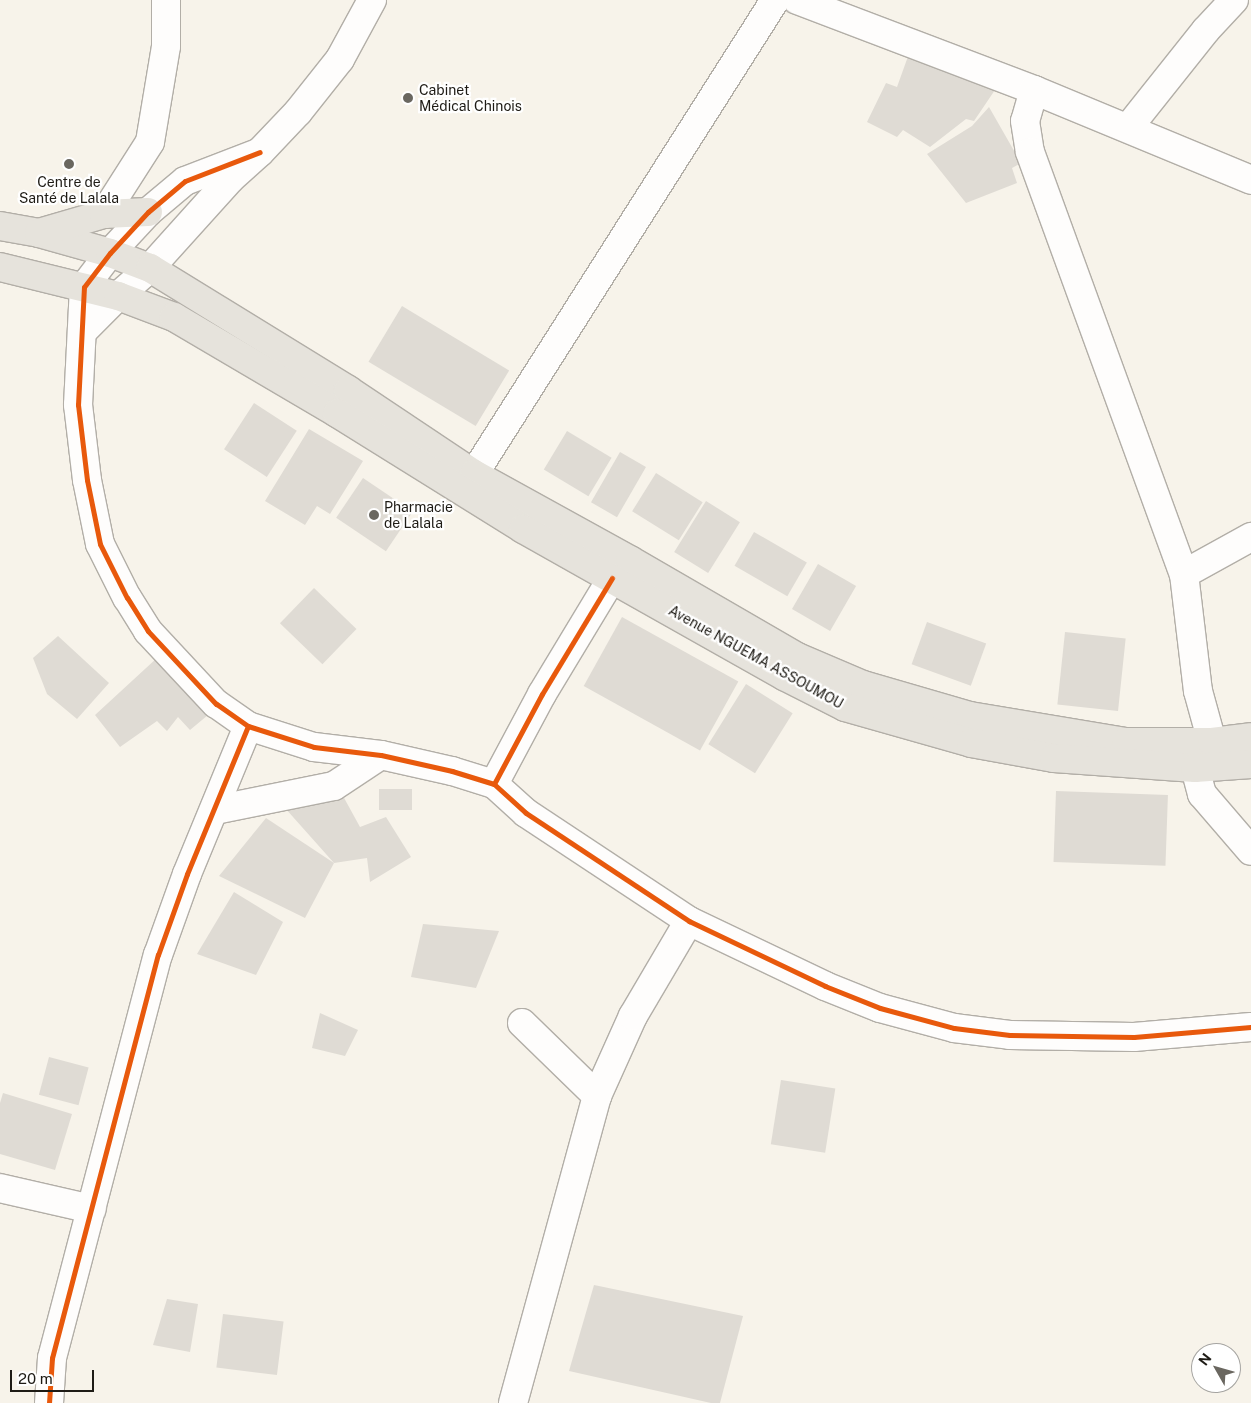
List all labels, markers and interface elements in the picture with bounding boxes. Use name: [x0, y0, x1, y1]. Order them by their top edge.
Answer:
place label: Cabinet Médical Chinois: [419, 82, 522, 114]
marker: Cabinet Médical Chinois: [401, 91, 415, 105]
marker: Centre de Santé de Lalala: [62, 157, 76, 171]
place label: Centre de Santé de Lalala: [19, 174, 119, 206]
place label: Pharmacie de Lalala: [384, 499, 453, 532]
marker: Pharmacie de Lalala: [368, 509, 380, 521]
street label: Avenue NGUEMA ASSOUMOU: [666, 602, 846, 712]
north arrow: [1191, 1343, 1241, 1393]
text: N: [1195, 1350, 1215, 1369]
scale bar: [12, 1360, 96, 1392]
text: 20 m: [18, 1370, 53, 1387]

